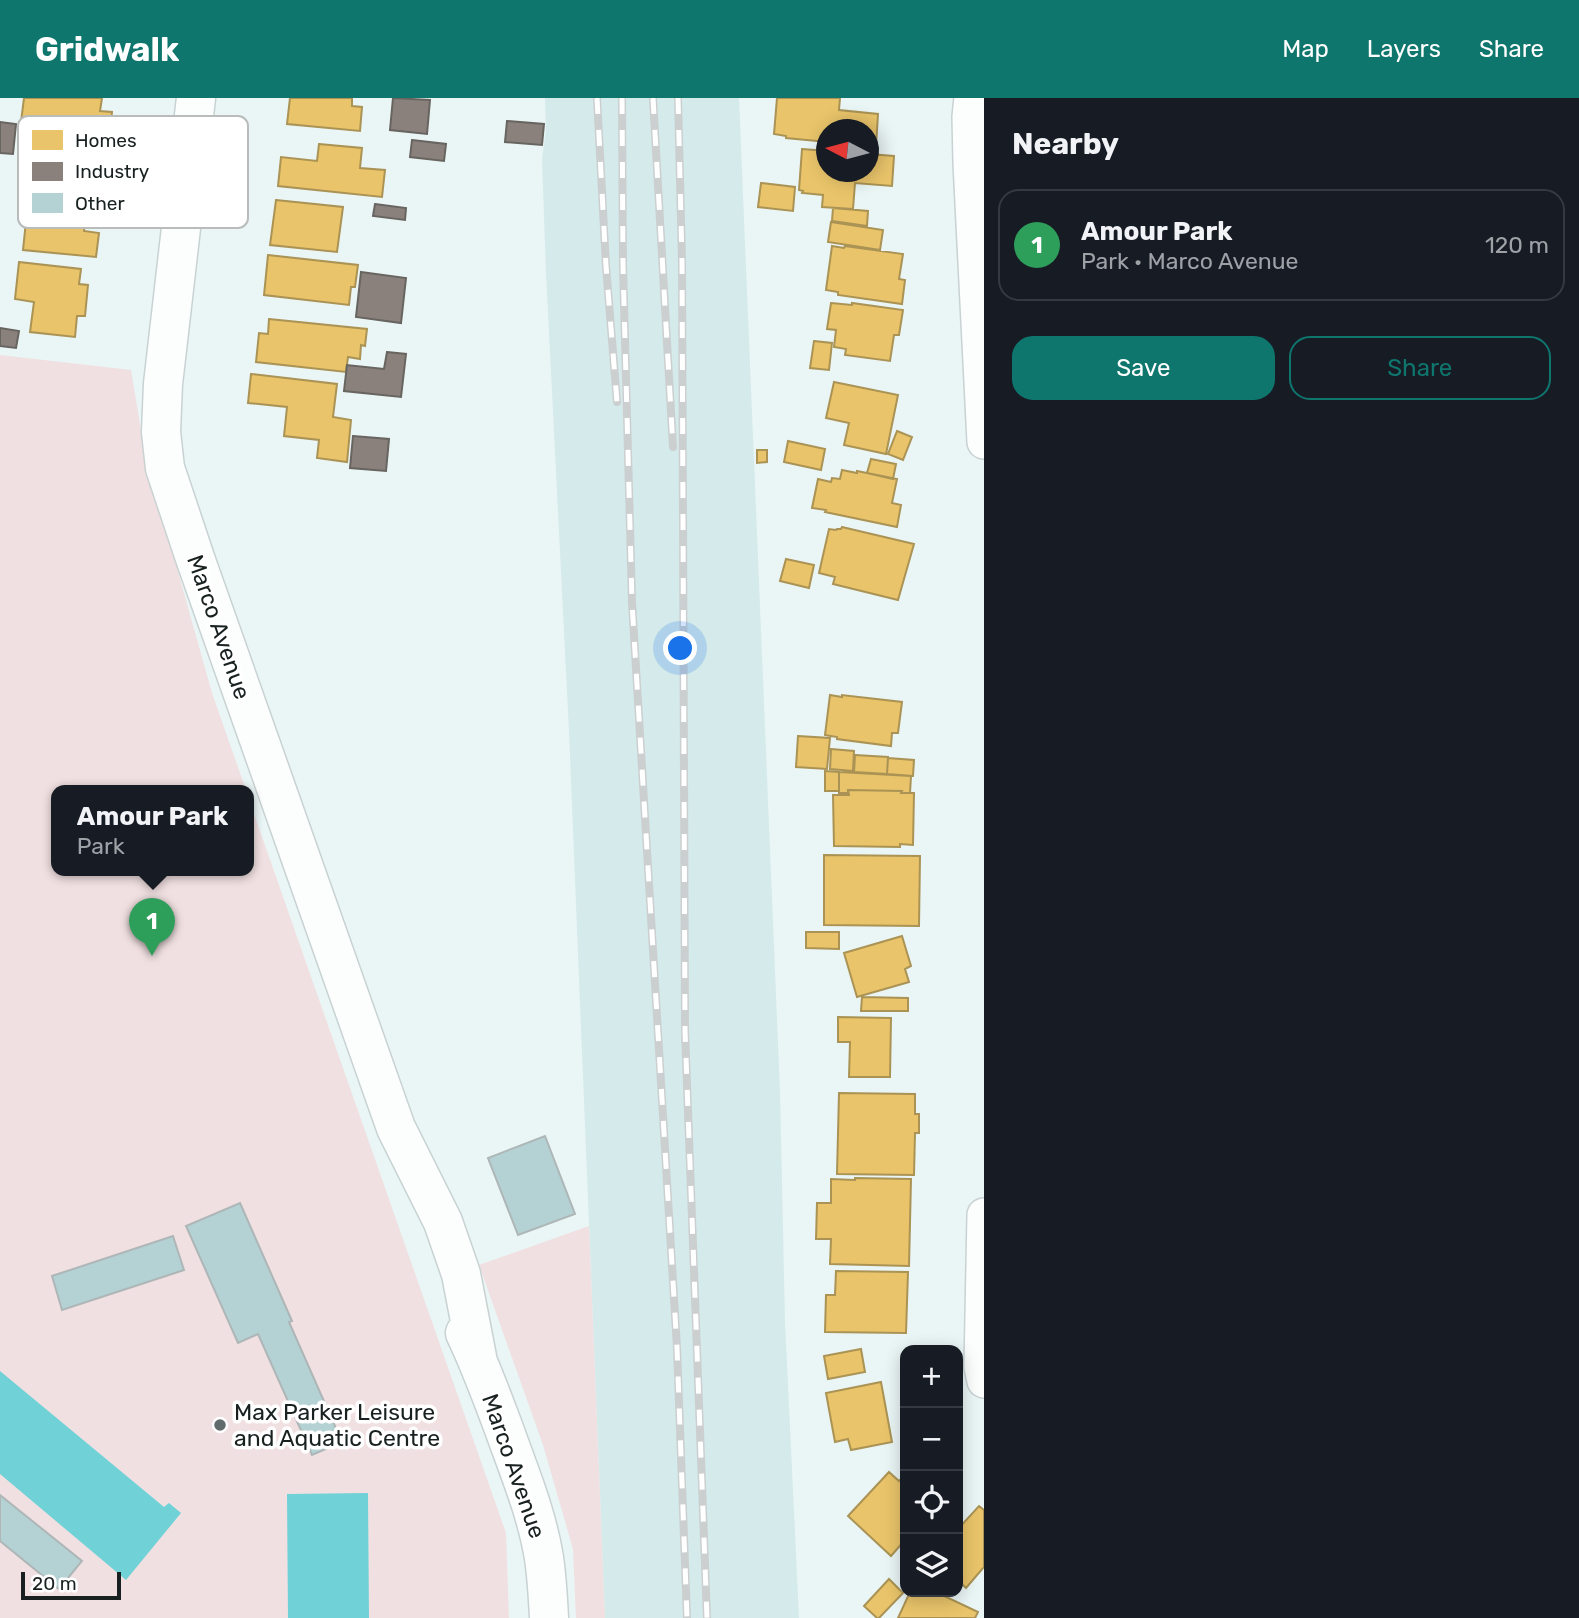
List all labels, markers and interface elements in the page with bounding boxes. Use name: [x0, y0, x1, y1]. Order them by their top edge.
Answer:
text: Gridwalk: [35, 30, 179, 69]
text: Map: [1282, 35, 1329, 63]
text: Layers: [1367, 35, 1441, 63]
text: Share: [1479, 35, 1544, 63]
legend: [18, 116, 248, 228]
north arrow: [816, 119, 879, 182]
text: Nearby: [1012, 126, 1119, 162]
text: Homes: [75, 129, 137, 152]
text: Industry: [75, 160, 149, 183]
text: Other: [75, 192, 126, 215]
text: Amour Park: [1081, 216, 1232, 247]
text: 1: [1031, 231, 1043, 259]
text: 120 m: [1485, 231, 1549, 259]
text: Park · Marco Avenue: [1081, 247, 1298, 275]
button: Save: [1012, 336, 1275, 400]
button: Share: [1289, 336, 1551, 400]
street label: Marco Avenue: [181, 551, 257, 703]
your location: [663, 631, 697, 665]
popup: [51, 785, 254, 876]
text: Amour Park: [77, 801, 228, 832]
text: Park: [77, 832, 125, 860]
pin: 1: [129, 898, 175, 956]
map controls: [900, 1345, 963, 1597]
button: +: [900, 1345, 963, 1408]
street label: Marco Avenue: [476, 1390, 552, 1542]
place label: Max Parker Leisure and Aquatic Centre: [234, 1398, 440, 1452]
button: −: [900, 1408, 963, 1471]
marker: Max Parker Leisure and Aquatic Centre: [212, 1417, 228, 1433]
button: locate: [900, 1471, 963, 1534]
button: layers: [900, 1534, 963, 1597]
scale bar: [21, 1569, 121, 1601]
text: 20 m: [32, 1572, 77, 1595]

